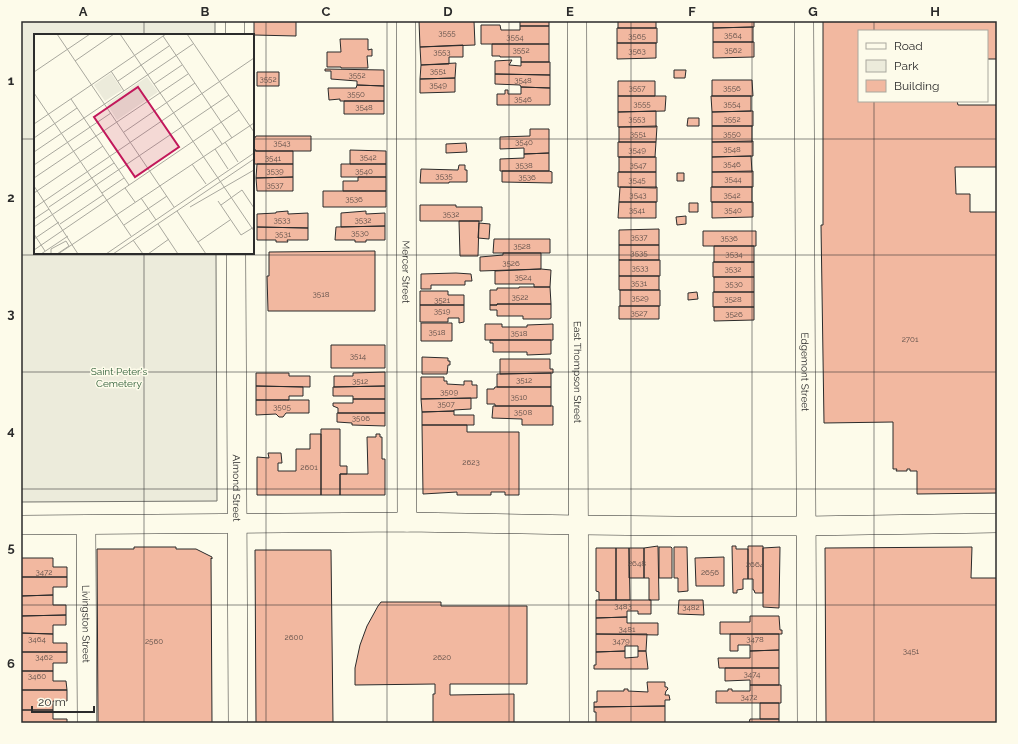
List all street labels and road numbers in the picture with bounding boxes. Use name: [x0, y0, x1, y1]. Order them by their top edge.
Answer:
street label: Mercer Street: [401, 241, 412, 304]
street label: East Thompson Street: [572, 321, 584, 424]
street label: Edgemont Street: [800, 333, 811, 412]
street label: Almond Street: [231, 454, 243, 522]
street label: Livingston Street: [81, 585, 92, 664]

